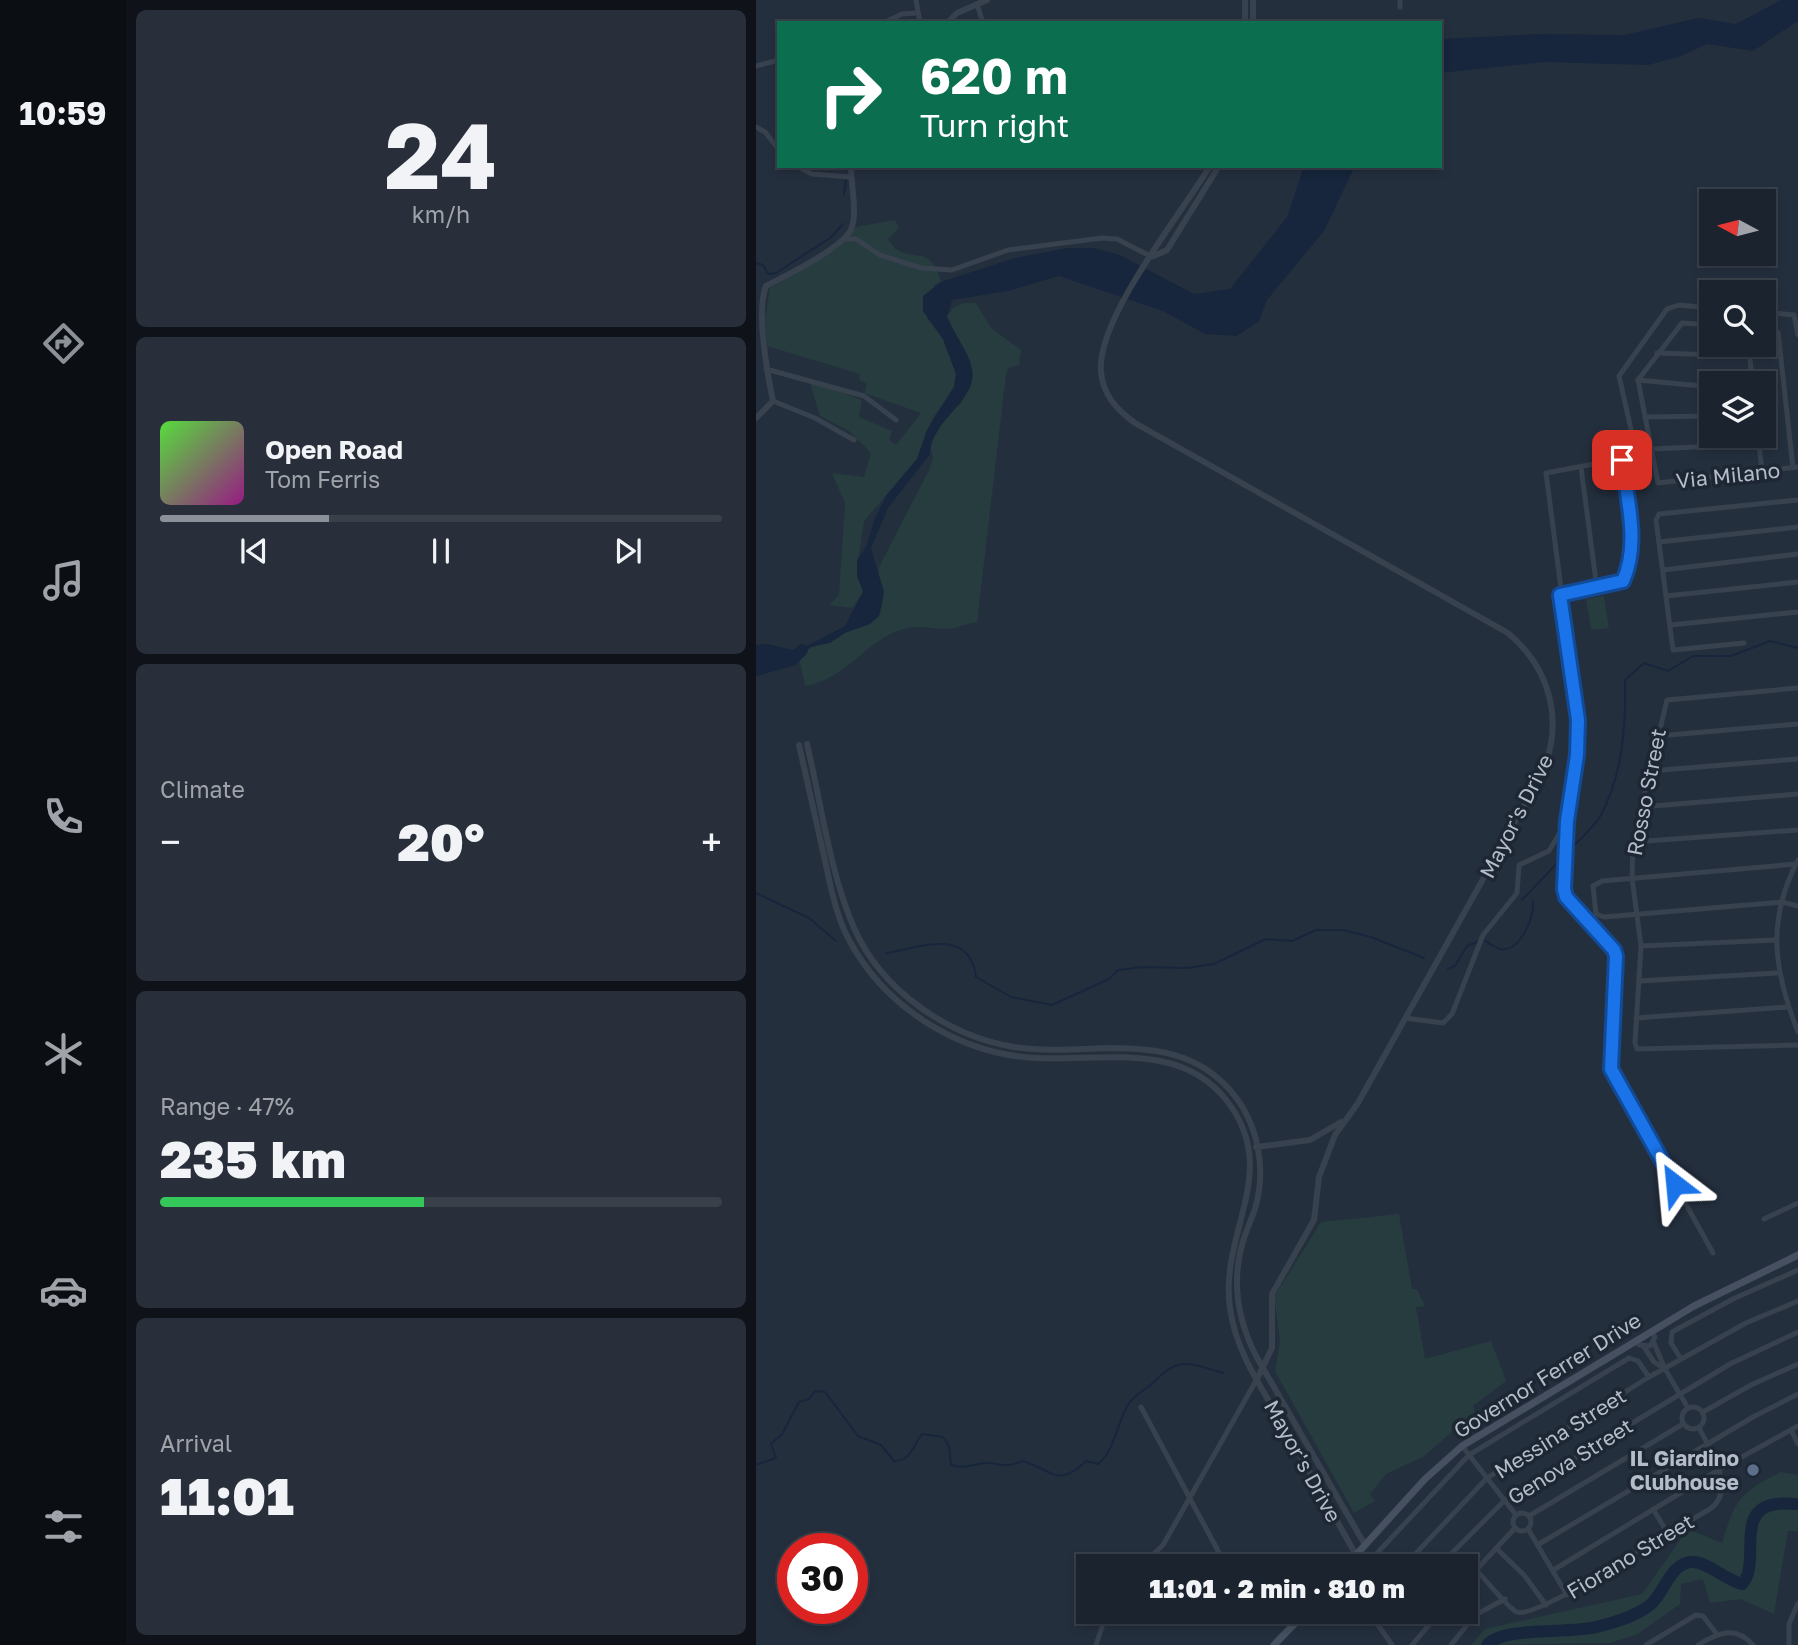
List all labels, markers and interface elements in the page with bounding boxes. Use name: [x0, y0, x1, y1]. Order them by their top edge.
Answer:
text: 620 m: [920, 46, 1068, 105]
icon: right: [805, 49, 896, 140]
text: 10:59: [19, 94, 107, 132]
text: 24: [385, 100, 497, 209]
text: Turn right: [920, 106, 1069, 144]
north arrow: [1699, 189, 1776, 266]
map controls: [1699, 189, 1776, 448]
text: km/h: [412, 200, 470, 228]
button: search: [1699, 280, 1776, 357]
icon: directions: [39, 319, 88, 368]
button: layers: [1699, 371, 1776, 448]
pin: [1592, 430, 1652, 490]
text: Open Road: [265, 434, 403, 465]
icon: arrive: [1603, 441, 1641, 479]
street label: Via Milano: [1675, 457, 1781, 493]
text: Tom Ferris: [265, 465, 380, 493]
icon: previous: [235, 532, 273, 570]
icon: pause: [422, 532, 460, 570]
icon: next: [609, 532, 647, 570]
icon: music: [39, 556, 88, 605]
street label: Rosso Street: [1621, 726, 1671, 858]
street label: Mayor's Drive: [1474, 750, 1558, 882]
text: Climate: [160, 775, 245, 803]
icon: phone: [39, 792, 88, 841]
text: 20°: [398, 810, 484, 872]
text: −: [160, 819, 181, 864]
text: +: [701, 819, 722, 864]
icon: climate: [39, 1029, 88, 1078]
text: Range · 47%: [160, 1092, 294, 1120]
text: 235 km: [160, 1127, 346, 1189]
position arrow: [1638, 1147, 1712, 1221]
icon: car: [39, 1266, 88, 1315]
street label: Governor Ferrer Drive: [1449, 1307, 1645, 1443]
street label: Messina Street: [1489, 1382, 1631, 1484]
street label: Mayor's Drive: [1259, 1395, 1347, 1527]
street label: Genova Street: [1503, 1412, 1637, 1510]
text: Arrival: [160, 1429, 232, 1457]
place label: IL Giardino Clubhouse: [1629, 1445, 1739, 1495]
marker: IL Giardino Clubhouse: [1745, 1462, 1761, 1478]
text: 11:01: [160, 1464, 294, 1526]
icon: filters: [39, 1502, 88, 1551]
street label: Fiorano Street: [1562, 1508, 1698, 1604]
speed limit sign: 30: [777, 1533, 868, 1624]
text: 11:01 · 2 min · 810 m: [1149, 1573, 1405, 1604]

